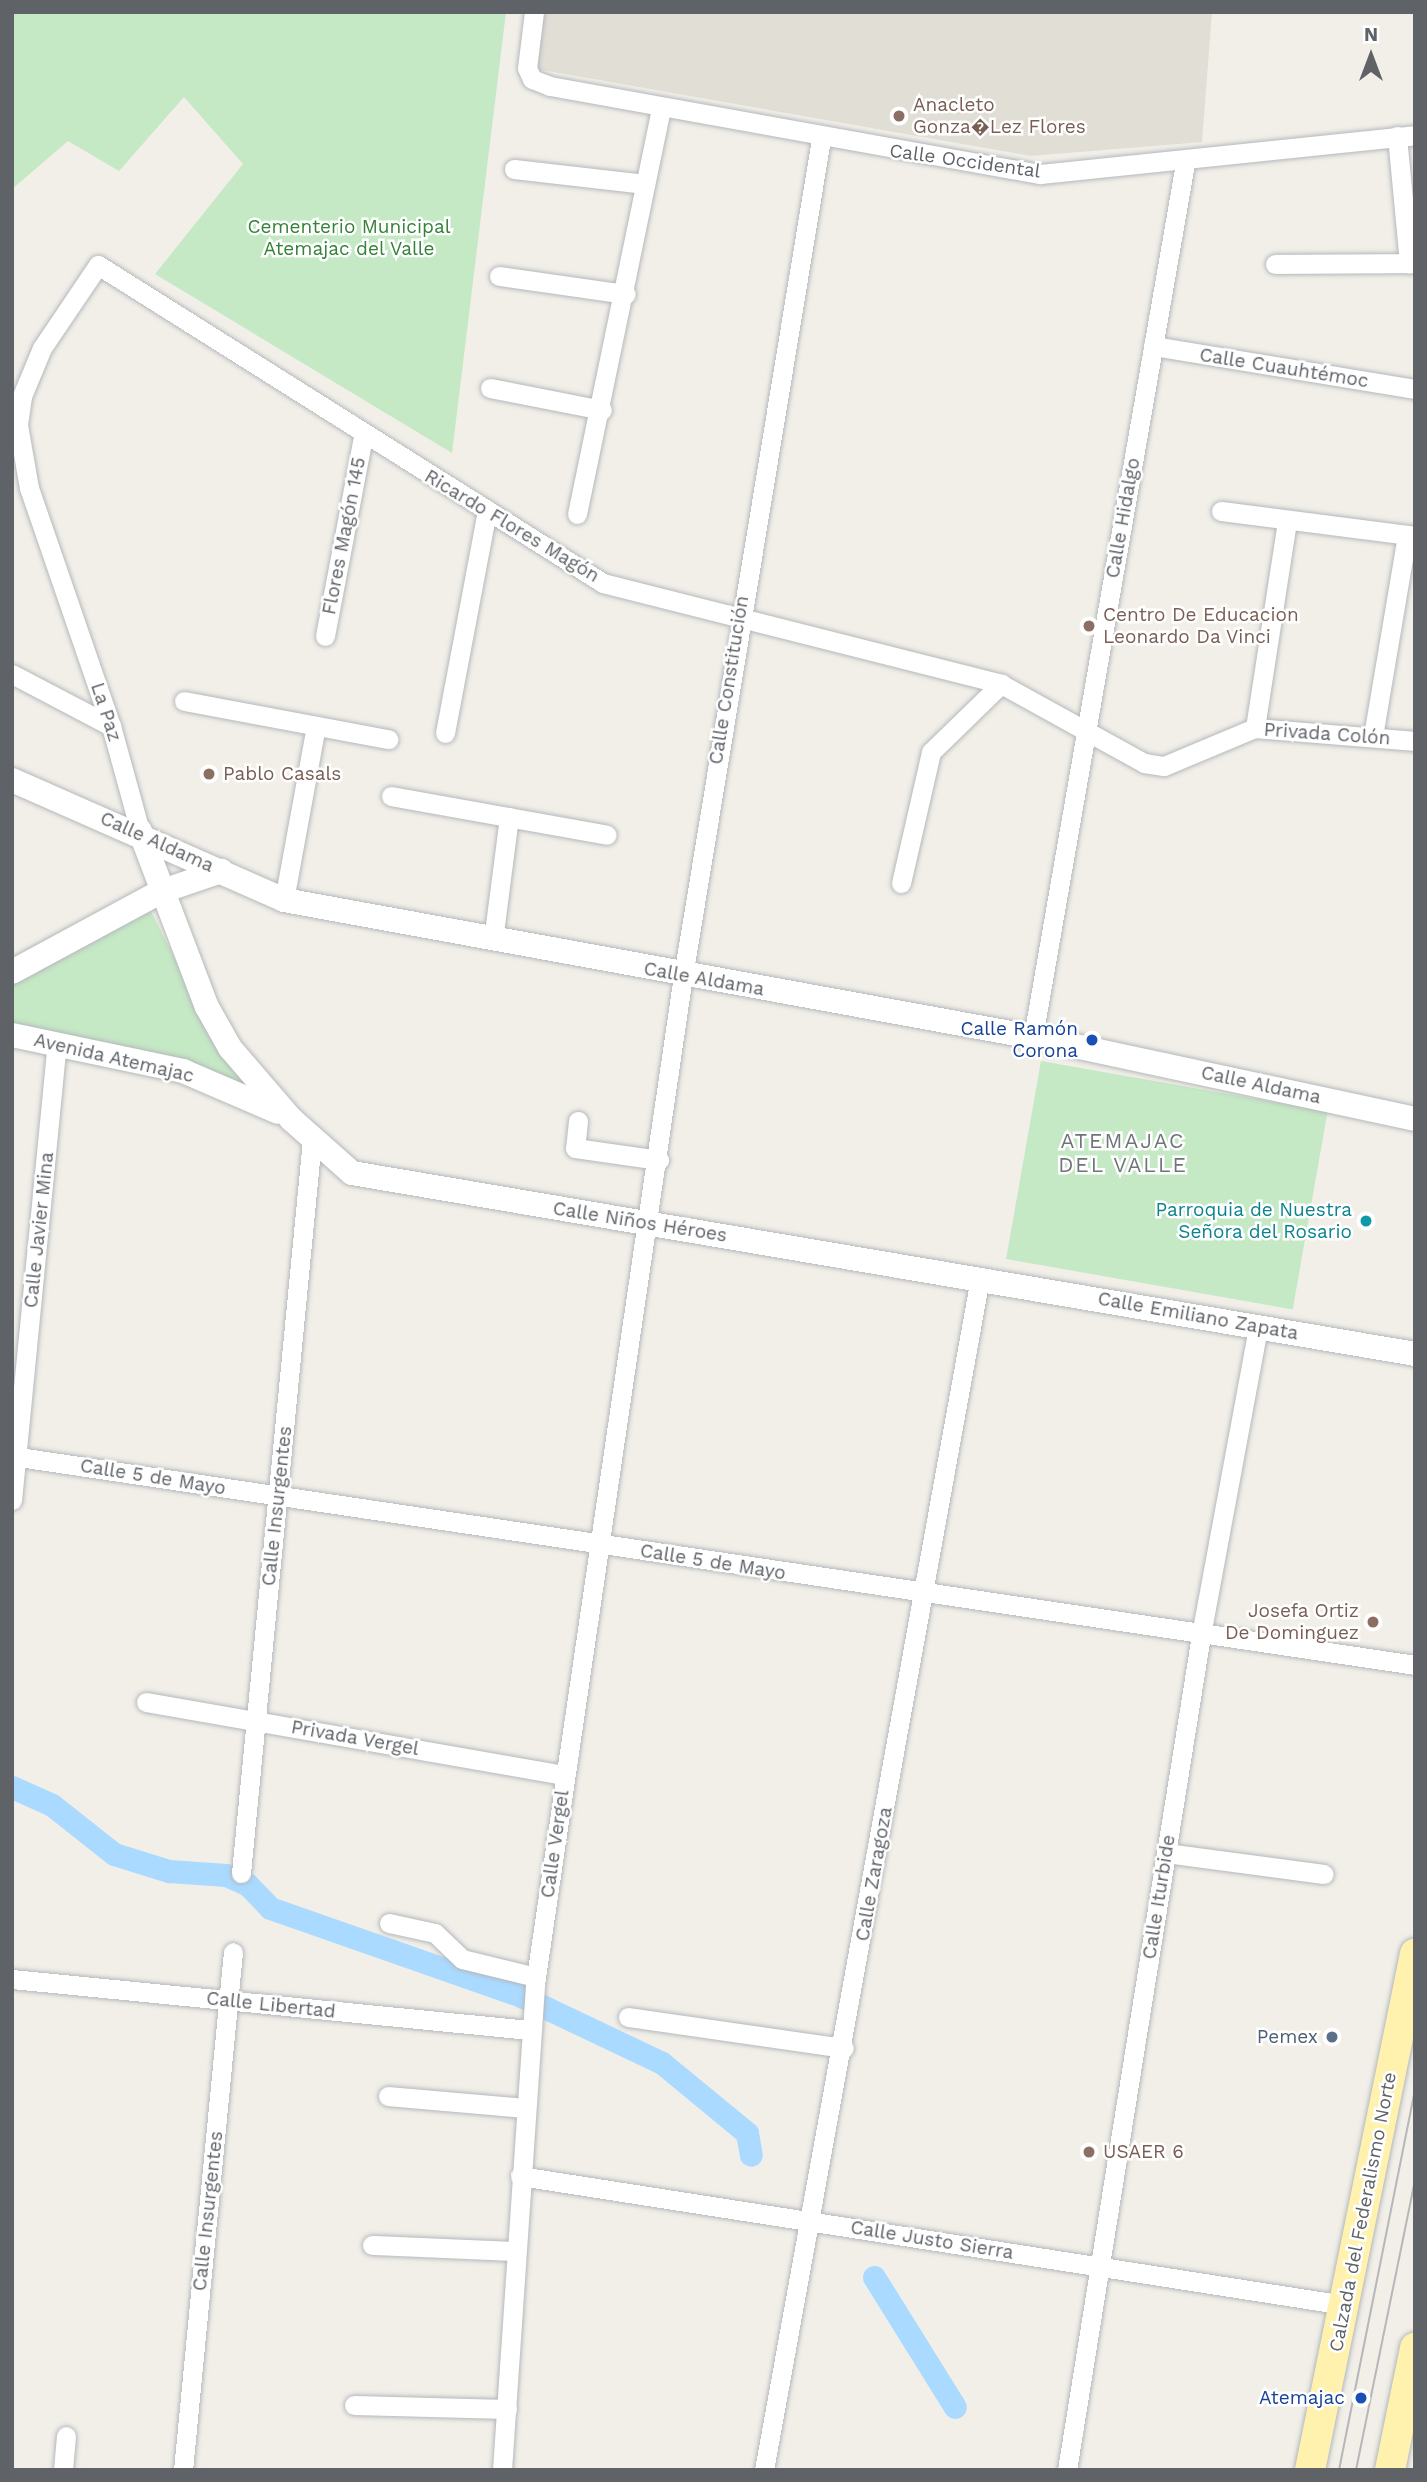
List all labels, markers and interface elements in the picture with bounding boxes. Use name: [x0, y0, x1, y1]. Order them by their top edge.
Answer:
north arrow: [1336, 21, 1406, 91]
text: N: [1364, 23, 1378, 46]
place label: Anacleto Gonza�Lez Flores: [913, 94, 1086, 138]
marker: Anacleto Gonza�Lez Flores: [891, 108, 907, 124]
street label: Calle Occidental: [888, 139, 1042, 183]
park label: Cementerio Municipal Atemajac del Valle: [247, 216, 451, 260]
street label: Calle Cuauhtémoc: [1198, 343, 1370, 393]
street label: Flores Magón 145: [318, 455, 370, 617]
street label: Calle Hidalgo: [1101, 456, 1145, 580]
street label: Ricardo Flores Magón: [420, 465, 604, 587]
street label: Calle Constitución: [704, 594, 754, 766]
place label: Centro De Educacion Leonardo Da Vinci: [1103, 604, 1299, 648]
marker: Centro De Educacion Leonardo Da Vinci: [1081, 618, 1097, 634]
street label: La Paz: [86, 679, 126, 745]
street label: Privada Colón: [1263, 718, 1391, 750]
place label: Pablo Casals: [223, 763, 341, 785]
marker: Pablo Casals: [201, 766, 217, 782]
street label: Calle Aldama: [96, 807, 218, 877]
street label: Calle Aldama: [642, 957, 766, 1001]
place label: Calle Ramón Corona: [960, 1018, 1078, 1062]
street label: Avenida Atemajac: [31, 1028, 197, 1088]
marker: Calle Ramón Corona: [1084, 1032, 1100, 1048]
street label: Calle Aldama: [1199, 1061, 1323, 1109]
district label: ATEMAJAC DEL VALLE: [1059, 1128, 1187, 1178]
street label: Calle Javier Mina: [19, 1150, 59, 1310]
street label: Calle Niños Héroes: [551, 1197, 729, 1247]
place label: Parroquia de Nuestra Señora del Rosario: [1155, 1199, 1352, 1243]
marker: Parroquia de Nuestra Señora del Rosario: [1358, 1213, 1374, 1229]
street label: Calle Emiliano Zapata: [1096, 1287, 1300, 1345]
street label: Calle Insurgentes: [257, 1425, 297, 1587]
street label: Calle 5 de Mayo: [78, 1454, 228, 1500]
street label: Calle 5 de Mayo: [638, 1539, 788, 1585]
place label: Josefa Ortiz De Dominguez: [1225, 1600, 1359, 1644]
marker: Josefa Ortiz De Dominguez: [1365, 1614, 1381, 1630]
street label: Privada Vergel: [289, 1715, 421, 1761]
street label: Calle Vergel: [536, 1788, 574, 1900]
street label: Calle Zaragoza: [851, 1805, 897, 1943]
street label: Calle Iturbide: [1138, 1833, 1180, 1961]
street label: Calle Libertad: [205, 1987, 337, 2023]
place label: Pemex: [1257, 2026, 1318, 2048]
marker: Pemex: [1324, 2029, 1340, 2045]
street label: Calzada del Federalismo Norte: [1325, 2070, 1401, 2354]
street label: Calle Insurgentes: [188, 2130, 228, 2292]
place label: USAER 6: [1103, 2141, 1184, 2163]
marker: USAER 6: [1081, 2144, 1097, 2160]
street label: Calle Justo Sierra: [849, 2216, 1015, 2264]
place label: Atemajac: [1259, 2387, 1345, 2409]
marker: Atemajac: [1351, 2388, 1371, 2408]

